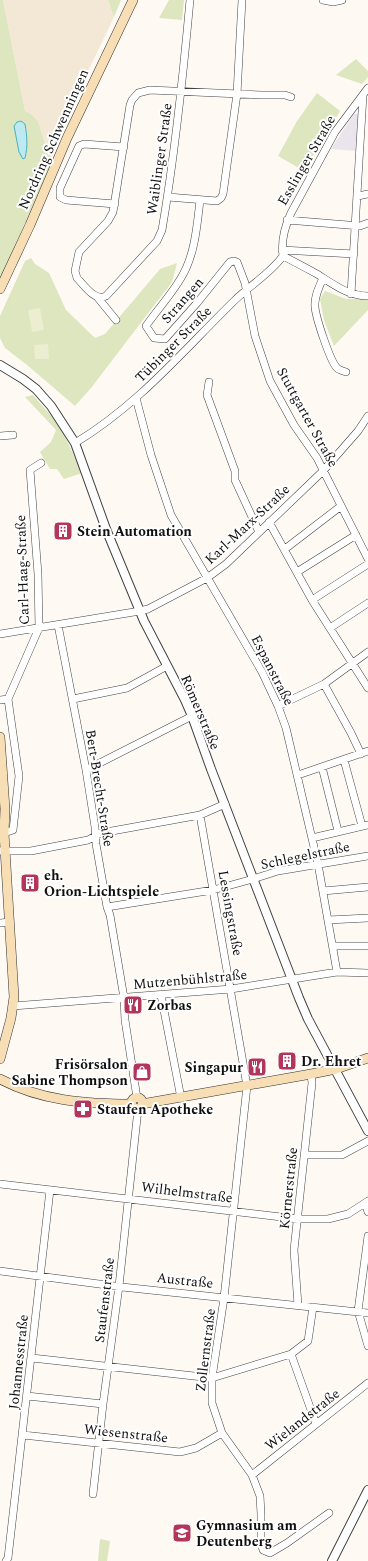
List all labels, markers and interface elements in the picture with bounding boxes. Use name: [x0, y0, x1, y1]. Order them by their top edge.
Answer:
street label: Nordring Schwenningen: [13, 65, 94, 213]
street label: Waiblinger Straße: [141, 102, 178, 216]
street label: Esslinger Straße: [272, 111, 341, 209]
street label: Strangen: [156, 272, 209, 328]
street label: Tübinger Straße: [130, 301, 217, 388]
street label: Stuttgarter Straße: [271, 363, 344, 471]
street label: Karl-Marx-Straße: [200, 479, 295, 569]
street label: Carl-Haag-Straße: [10, 514, 35, 625]
building icon: Stein Automation: [52, 520, 74, 542]
place label: Stein Automation: [77, 521, 192, 542]
street label: Espanstraße: [246, 631, 299, 709]
street label: Römerstraße: [175, 671, 226, 753]
street label: Bert-Brecht-Straße: [80, 728, 119, 848]
street label: Schlegelstraße: [259, 836, 352, 875]
place label: eh. Orion-Lichtspiele: [44, 865, 159, 902]
street label: Lessingstraße: [213, 869, 248, 958]
building icon: eh. Orion-Lichtspiele: [19, 872, 41, 894]
street label: Mutzenbühlstraße: [132, 964, 248, 995]
restaurant icon: Zorbas: [122, 994, 144, 1016]
place label: Zorbas: [147, 995, 192, 1016]
building icon: Dr. Ehret: [276, 1050, 298, 1072]
place label: Dr. Ehret: [301, 1051, 362, 1072]
place label: Frisörsalon Sabine Thompson: [11, 1054, 128, 1091]
restaurant icon: Singapur: [246, 1056, 268, 1078]
place label: Singapur: [185, 1057, 243, 1078]
shop icon: Frisörsalon Sabine Thompson: [131, 1061, 153, 1083]
pharmacy icon: Staufen Apotheke: [72, 1098, 94, 1120]
place label: Staufen Apotheke: [97, 1099, 213, 1120]
street label: Körnerstraße: [274, 1146, 303, 1230]
street label: Wilhelmstraße: [140, 1176, 234, 1209]
street label: Staufenstraße: [89, 1256, 120, 1344]
street label: Austraße: [156, 1267, 215, 1294]
street label: Zollernstraße: [190, 1307, 221, 1393]
street label: Johannesstraße: [3, 1313, 34, 1411]
street label: Wielandstraße: [260, 1383, 345, 1456]
street label: Wiesenstraße: [83, 1419, 169, 1448]
place label: Gymnasium am Deutenberg: [196, 1515, 297, 1552]
school or university icon: Gymnasium am Deutenberg: [171, 1522, 193, 1544]

